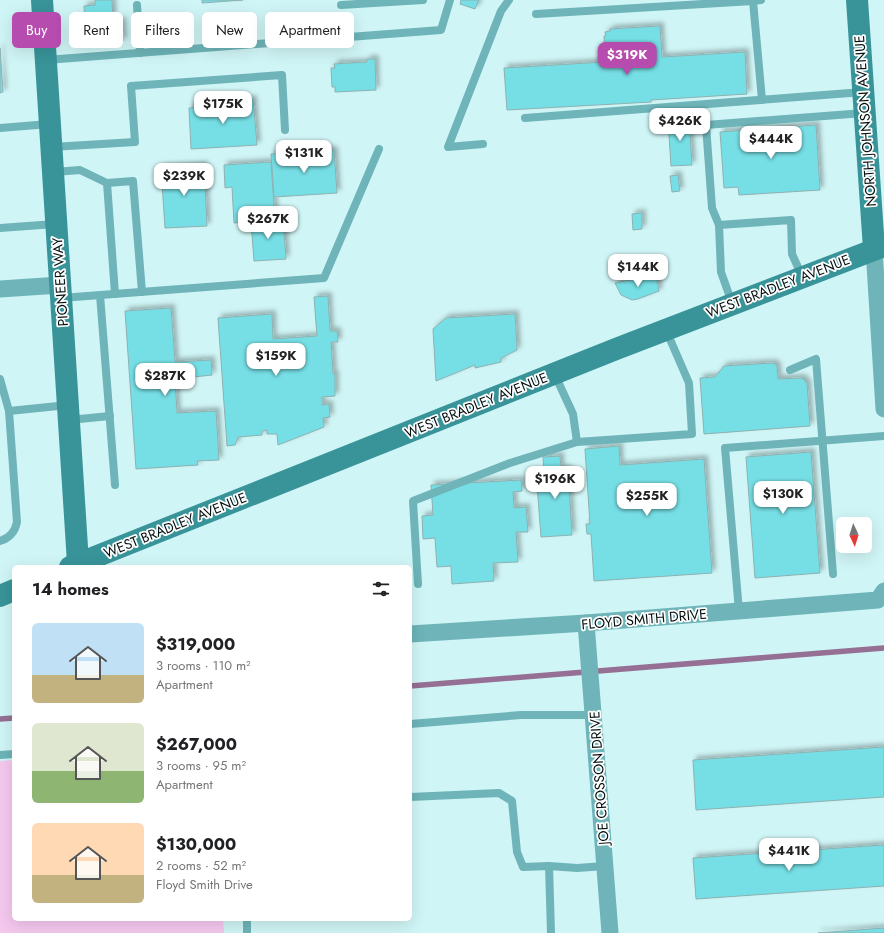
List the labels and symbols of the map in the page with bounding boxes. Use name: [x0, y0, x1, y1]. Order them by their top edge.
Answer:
street label: NORTH JOHNSON AVENUE: [849, 35, 881, 207]
pin: $319K: [599, 42, 655, 76]
pin: $175K: [195, 91, 251, 125]
pin: $426K: [652, 108, 708, 142]
pin: $444K: [743, 126, 799, 160]
pin: $131K: [276, 140, 332, 174]
pin: $239K: [156, 163, 212, 197]
pin: $267K: [240, 206, 296, 240]
street label: PIONEER WAY: [47, 237, 73, 327]
street label: WEST BRADLEY AVENUE: [703, 249, 853, 323]
pin: $144K: [610, 254, 666, 288]
pin: $159K: [248, 343, 304, 377]
pin: $287K: [137, 363, 193, 397]
street label: WEST BRADLEY AVENUE: [402, 367, 550, 443]
pin: $196K: [527, 466, 583, 500]
pin: $130K: [755, 481, 811, 515]
pin: $255K: [619, 483, 675, 517]
street label: WEST BRADLEY AVENUE: [101, 487, 249, 563]
north arrow: [836, 517, 872, 553]
street label: FLOYD SMITH DRIVE: [580, 604, 708, 634]
street label: JOE CROSSON DRIVE: [584, 710, 614, 848]
pin: $441K: [761, 838, 817, 872]

